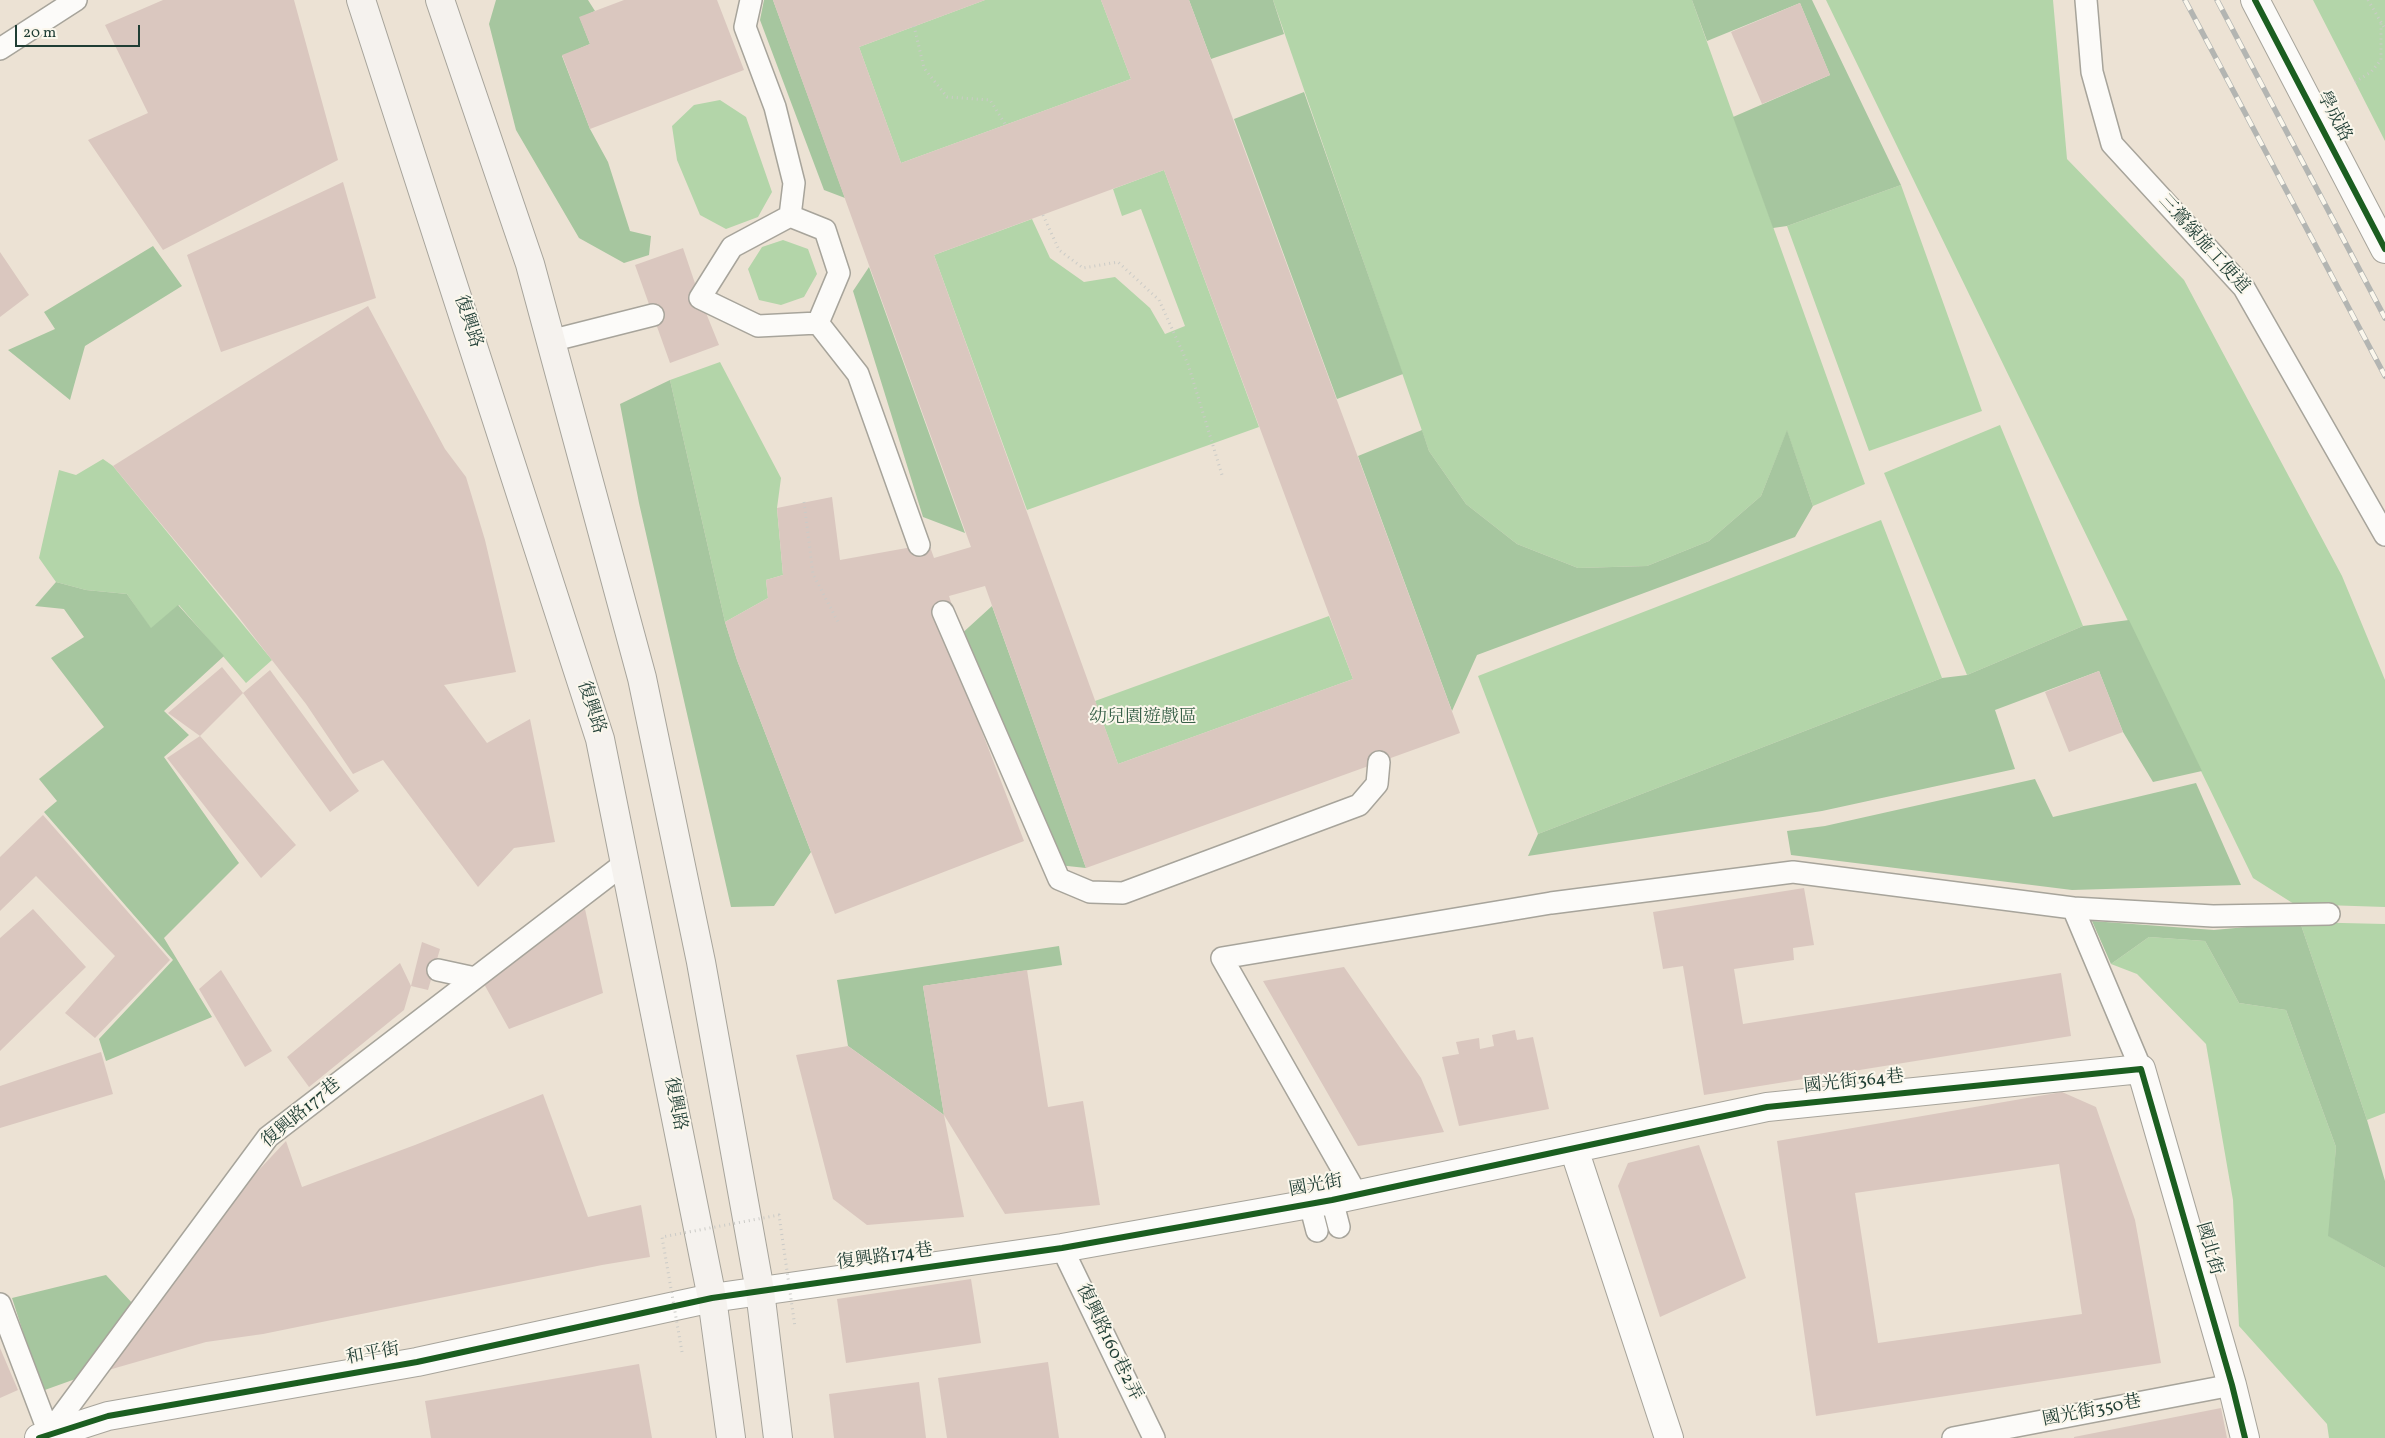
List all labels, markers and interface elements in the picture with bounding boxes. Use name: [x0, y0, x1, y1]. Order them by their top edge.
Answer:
scale bar: [18, 15, 142, 47]
text: 20 m: [23, 23, 56, 44]
street label: 學成路: [2311, 88, 2355, 146]
street label: 三鶯線施工便道: [2153, 191, 2253, 299]
street label: 復興路: [448, 293, 486, 351]
street label: 復興路: [571, 679, 609, 737]
park label: 幼兒園遊戲區: [1089, 708, 1197, 730]
street label: 國光街364巷: [1803, 1067, 1905, 1099]
street label: 復興路177巷: [258, 1075, 346, 1153]
street label: 復興路: [658, 1075, 690, 1133]
street label: 國光街: [1288, 1172, 1344, 1202]
street label: 國北街: [2190, 1220, 2226, 1278]
street label: 復興路174巷: [836, 1241, 934, 1275]
street label: 復興路160巷2弄: [1071, 1281, 1145, 1405]
street label: 和平街: [345, 1340, 401, 1370]
street label: 國光街350巷: [2041, 1392, 2143, 1432]

